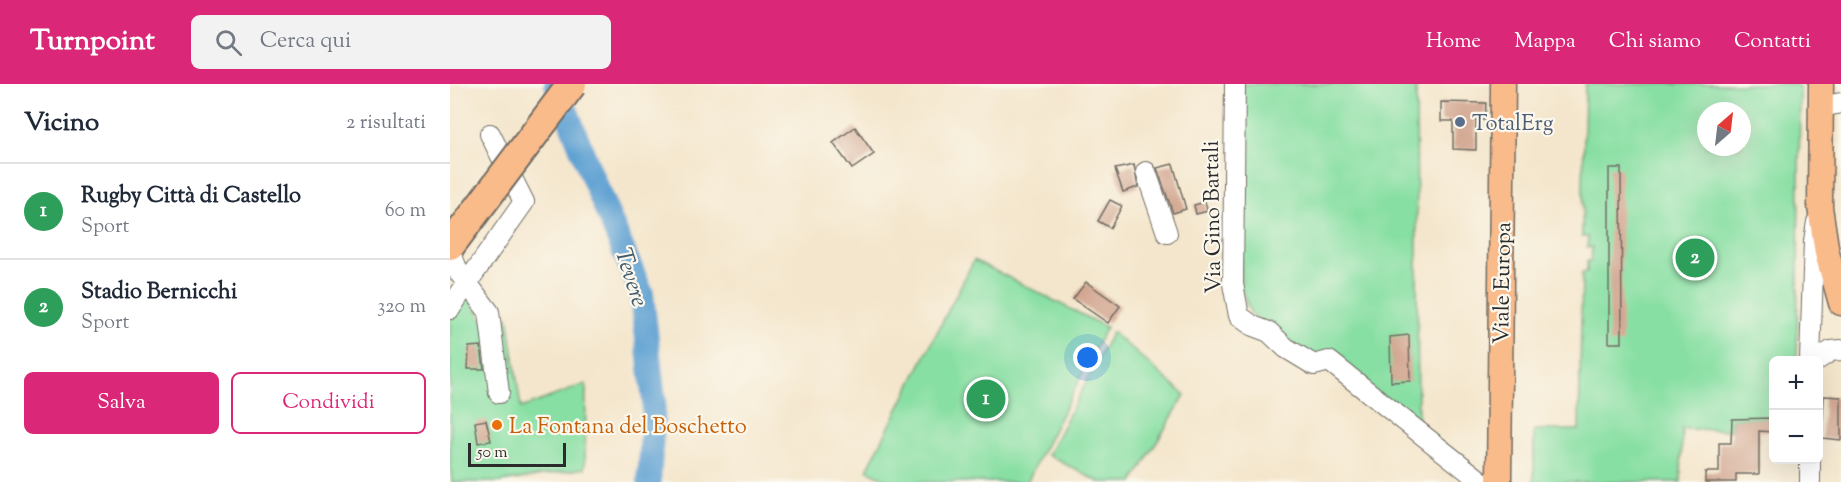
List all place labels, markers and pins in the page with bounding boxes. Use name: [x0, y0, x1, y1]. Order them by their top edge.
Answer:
place label: TotalErg: [1472, 109, 1554, 141]
marker: TotalErg: [1453, 115, 1467, 129]
pin: 2: [1676, 236, 1714, 280]
pin: 1: [966, 376, 1006, 422]
place label: La Fontana del Boschetto: [509, 412, 747, 444]
marker: La Fontana del Boschetto: [490, 418, 504, 432]

